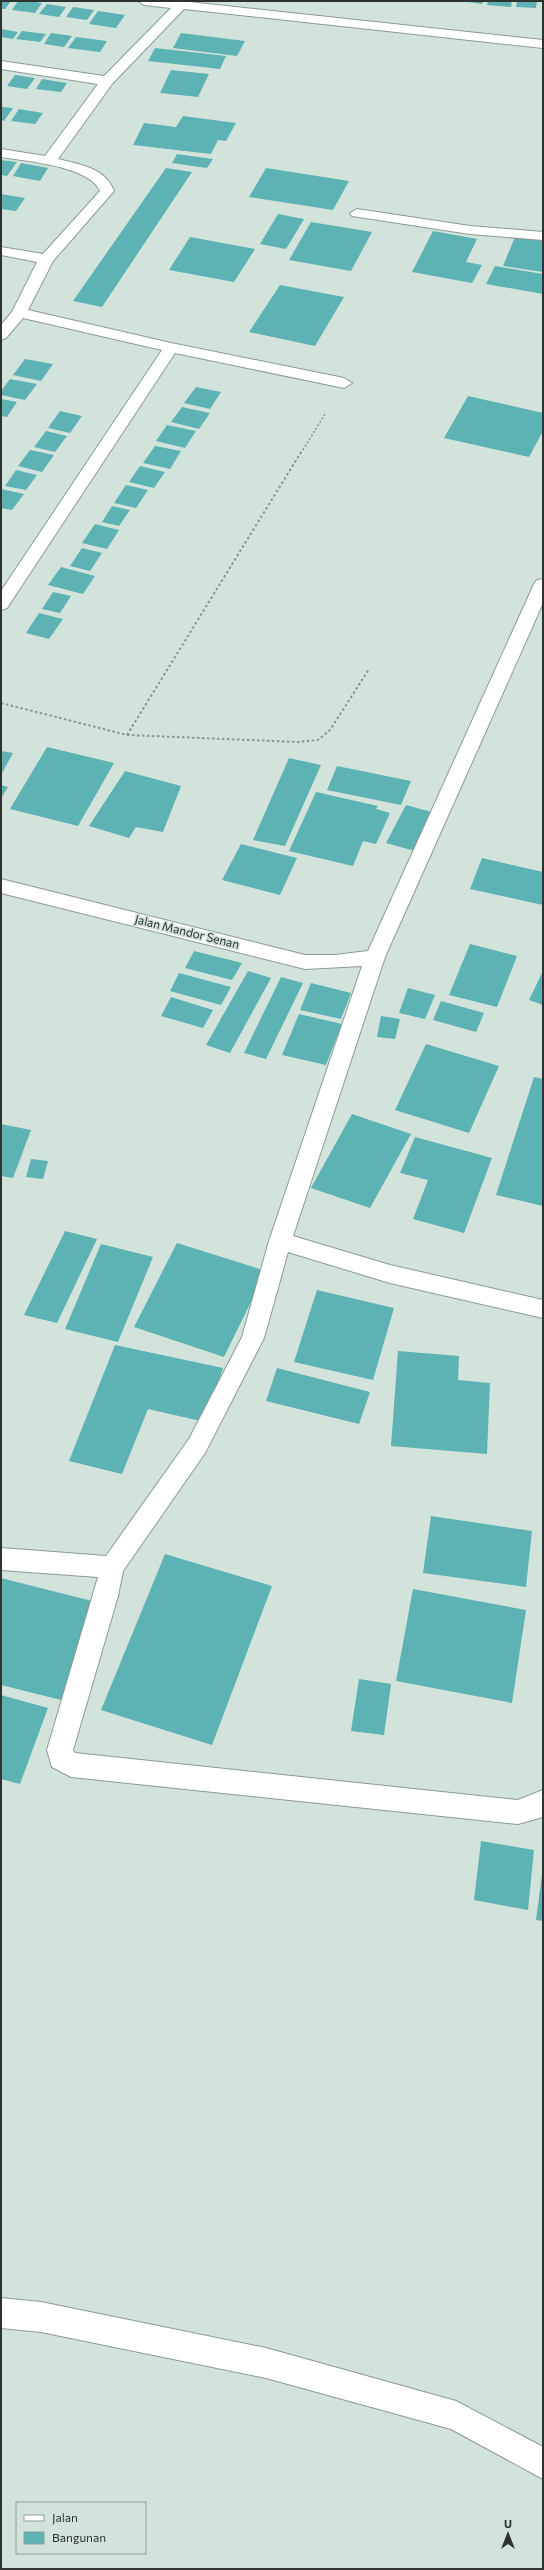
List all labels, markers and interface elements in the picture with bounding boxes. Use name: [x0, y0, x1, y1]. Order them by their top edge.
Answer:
street label: Jalan Mandor Senan: [133, 911, 241, 952]
legend: [16, 2502, 146, 2554]
text: Jalan: [52, 2510, 78, 2525]
north arrow: [488, 2514, 528, 2554]
text: U: [504, 2517, 512, 2530]
text: Bangunan: [52, 2530, 106, 2544]

